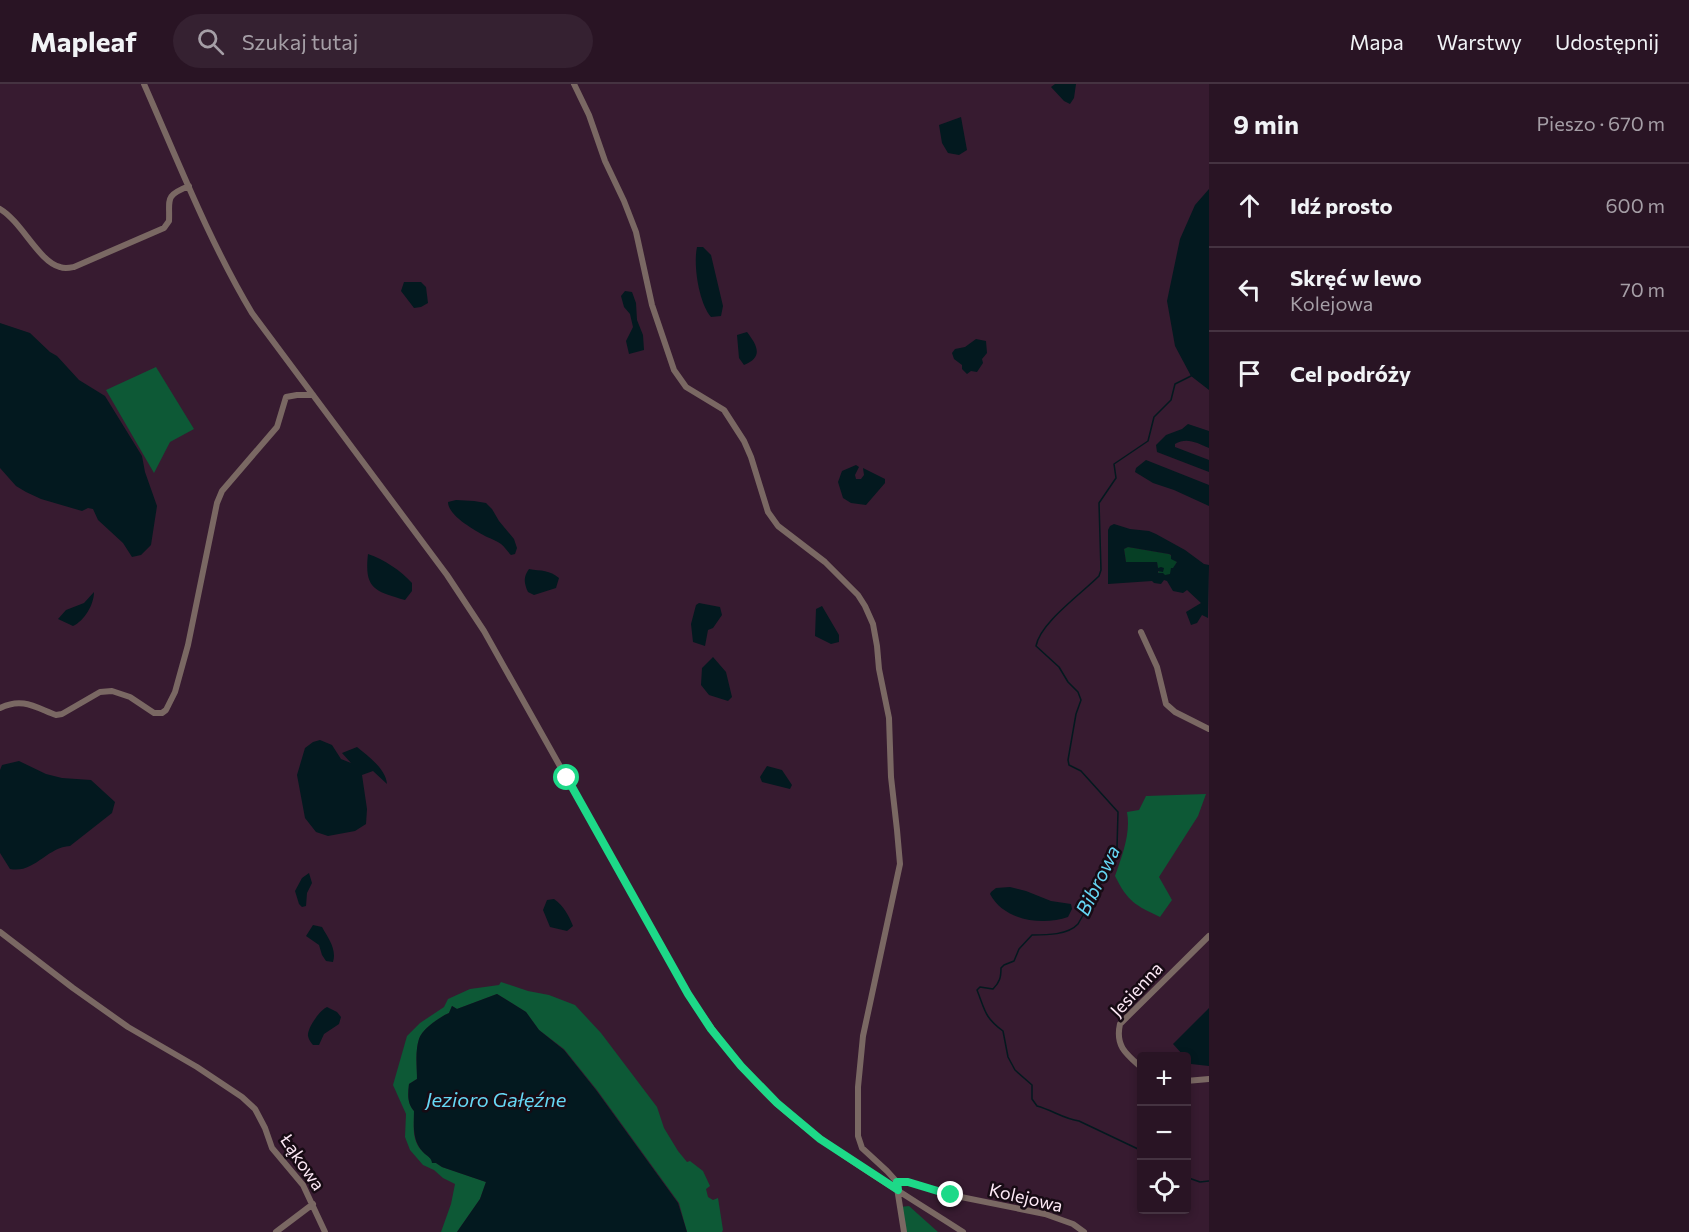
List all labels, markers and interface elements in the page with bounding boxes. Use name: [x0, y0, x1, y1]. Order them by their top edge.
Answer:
search box: [173, 14, 593, 68]
text: Mapleaf: [30, 24, 137, 58]
icon: search: [194, 25, 227, 58]
text: Szukaj tutaj: [242, 28, 358, 55]
text: Mapa: [1350, 29, 1404, 54]
text: Warstwy: [1437, 29, 1522, 54]
text: Udostępnij: [1555, 29, 1659, 54]
text: 9 min: [1233, 108, 1299, 139]
text: Pieszo · 670 m: [1537, 111, 1665, 135]
icon: ahead: [1233, 189, 1266, 222]
text: Idź prosto: [1290, 192, 1393, 219]
text: 600 m: [1605, 193, 1665, 217]
text: Skręć w lewo: [1290, 264, 1422, 291]
icon: left: [1233, 273, 1266, 306]
text: 70 m: [1620, 277, 1665, 301]
text: Kolejowa: [1290, 291, 1373, 315]
icon: arrive: [1233, 357, 1266, 390]
text: Cel podróży: [1290, 360, 1411, 387]
route start: [553, 764, 579, 790]
water label: Bibrowa: [1070, 841, 1124, 919]
street label: Jesienna: [1105, 957, 1167, 1021]
map controls: [1137, 1052, 1191, 1214]
button: +: [1137, 1052, 1191, 1106]
water label: Jezioro Gałęźne: [424, 1087, 567, 1111]
button: −: [1137, 1106, 1191, 1160]
street label: Łąkowa: [276, 1129, 330, 1194]
button: locate: [1137, 1160, 1191, 1214]
street label: Kolejowa: [987, 1178, 1065, 1216]
route end: [937, 1181, 963, 1207]

